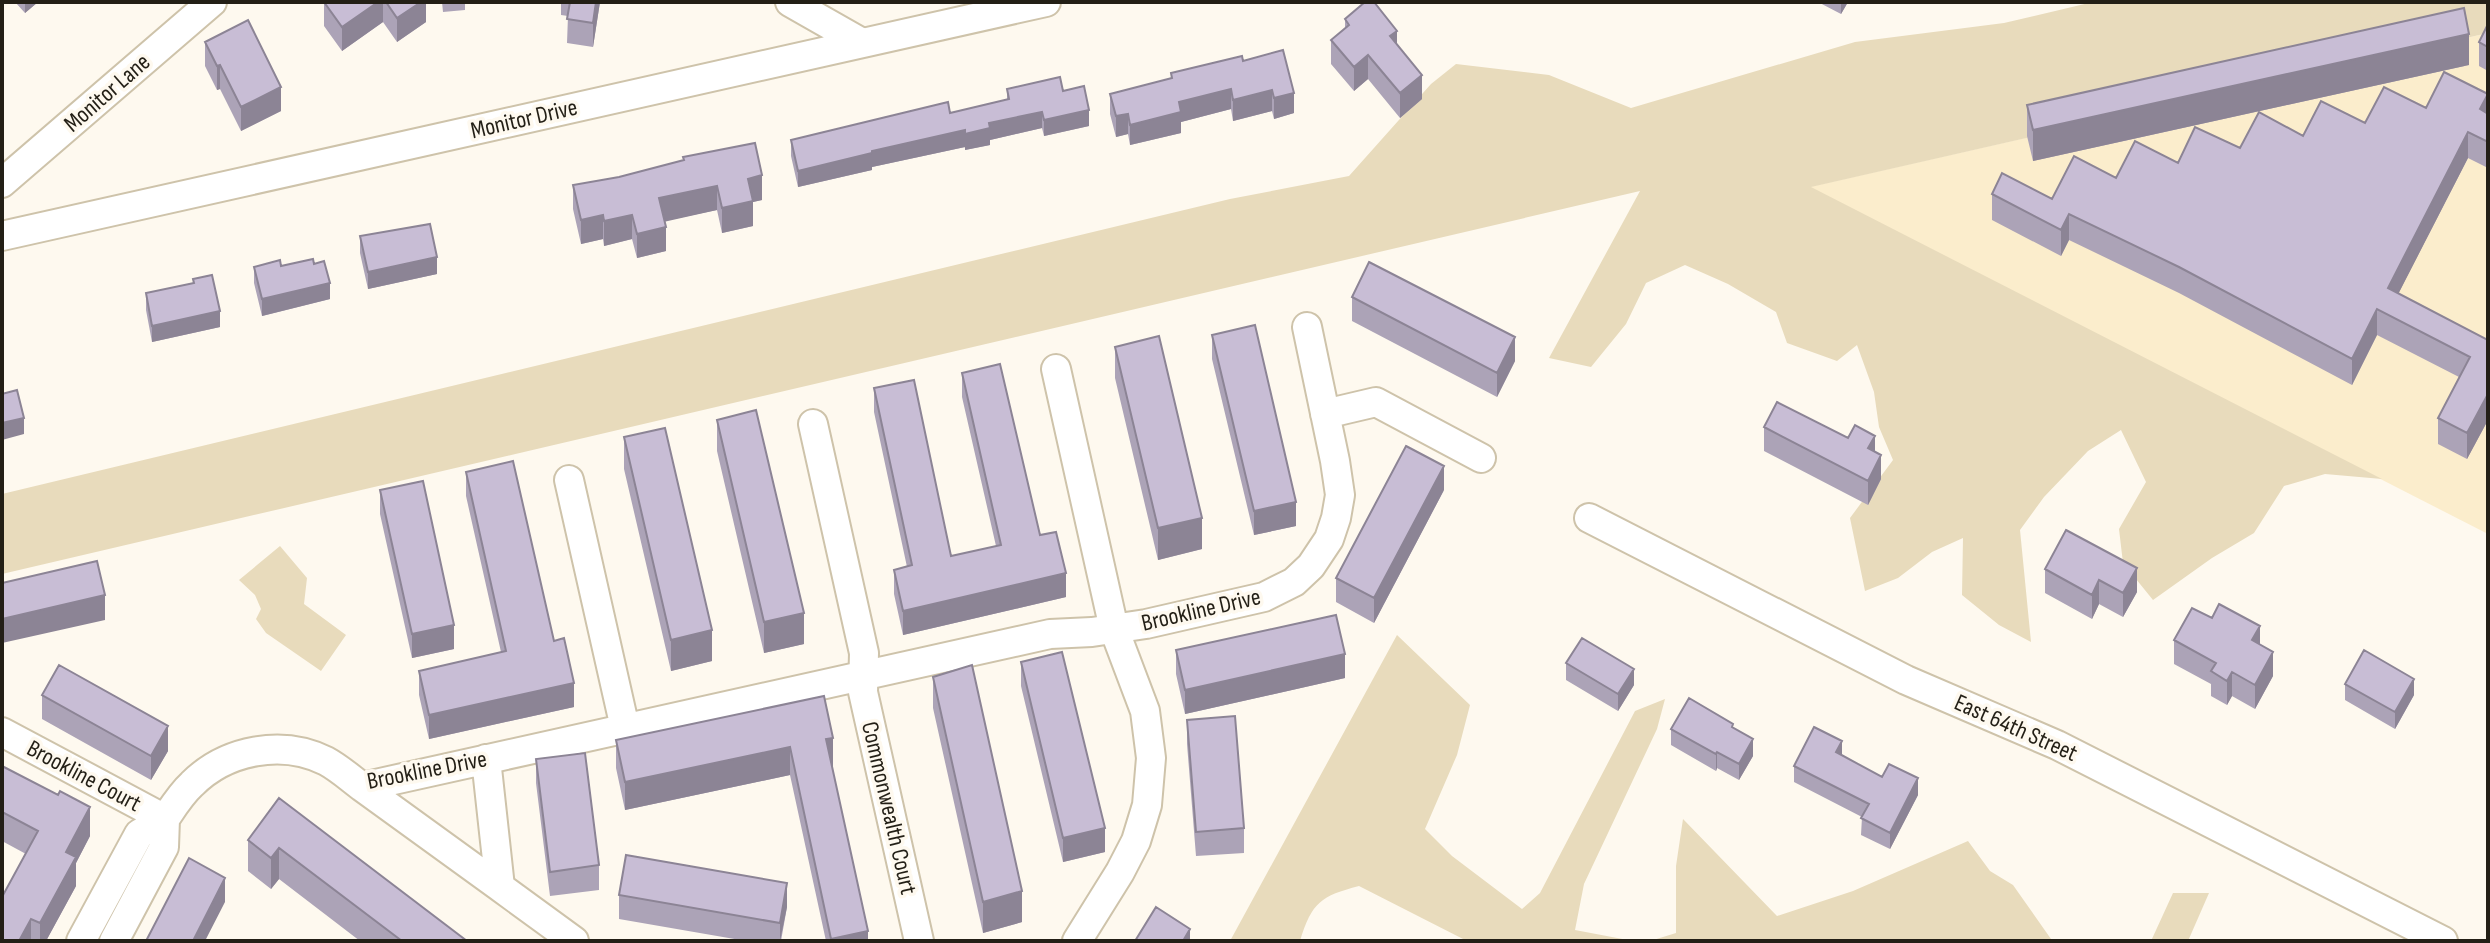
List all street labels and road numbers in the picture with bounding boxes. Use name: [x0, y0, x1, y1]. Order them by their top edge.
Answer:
street label: Monitor Lane: [58, 48, 156, 138]
street label: Monitor Drive: [468, 93, 580, 145]
street label: Brookline Drive: [1139, 582, 1263, 638]
street label: East 64th Street: [1950, 688, 2082, 768]
street label: Commonwealth Court: [855, 719, 923, 897]
street label: Brookline Court: [22, 734, 146, 818]
street label: Brookline Drive: [365, 744, 489, 796]

